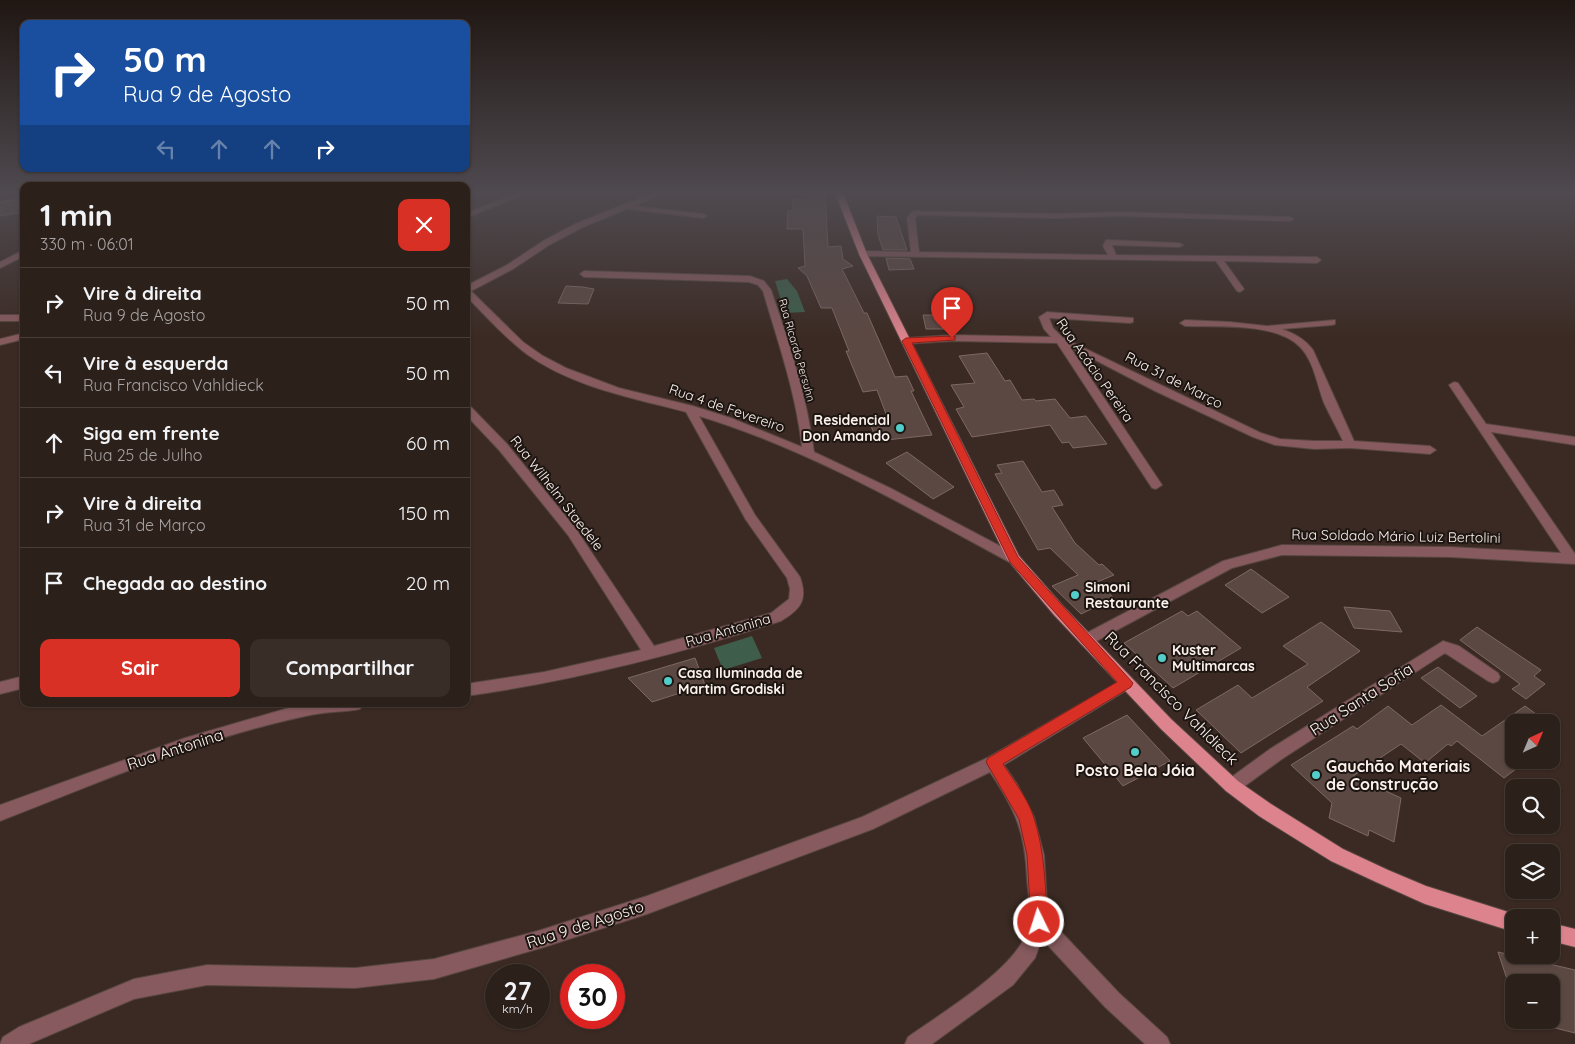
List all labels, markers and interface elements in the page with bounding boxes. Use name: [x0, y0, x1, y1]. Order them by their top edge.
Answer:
text: 50 m: [123, 37, 207, 81]
icon: right: [40, 40, 105, 105]
text: Rua 9 de Agosto: [123, 80, 291, 108]
icon: left: [152, 135, 180, 163]
icon: ahead: [205, 135, 233, 163]
icon: ahead: [258, 135, 286, 163]
icon: right: [311, 135, 339, 163]
text: 1 min: [40, 196, 113, 234]
button: close: [398, 199, 450, 251]
text: 330 m · 06:01: [40, 234, 134, 254]
text: Vire à direita: [83, 281, 202, 305]
pin: [931, 287, 973, 338]
icon: right: [40, 289, 68, 317]
text: 50 m: [406, 291, 450, 315]
icon: arrive: [938, 294, 966, 322]
street label: Rua Ricardo Persuhn: [776, 297, 818, 403]
text: Rua 9 de Agosto: [83, 305, 205, 325]
street label: Rua Acácio Pereira: [1052, 315, 1138, 425]
street label: Rua 31 de Março: [1122, 348, 1226, 412]
text: Vire à esquerda: [83, 351, 228, 375]
icon: left: [40, 359, 68, 387]
text: 50 m: [406, 361, 450, 385]
text: Rua Francisco Vahldieck: [83, 375, 264, 395]
street label: Rua 4 de Fevereiro: [667, 380, 787, 436]
place label: Residencial Don Amando: [802, 411, 890, 445]
text: Siga em frente: [83, 421, 220, 445]
marker: Residencial Don Amando: [894, 422, 906, 434]
icon: ahead: [40, 429, 68, 457]
text: 60 m: [406, 431, 450, 455]
street label: Rua Wilhelm Staedele: [506, 432, 608, 554]
text: Rua 25 de Julho: [83, 445, 202, 465]
text: Vire à direita: [83, 491, 202, 515]
icon: right: [40, 499, 68, 527]
text: 150 m: [399, 501, 450, 525]
text: Rua 31 de Março: [83, 515, 206, 535]
street label: Rua Soldado Mário Luiz Bertolini: [1291, 525, 1501, 547]
icon: arrive: [40, 569, 68, 597]
text: Chegada ao destino: [83, 571, 267, 595]
text: 20 m: [406, 571, 450, 595]
place label: Simoni Restaurante: [1085, 578, 1169, 612]
marker: Simoni Restaurante: [1069, 589, 1081, 601]
street label: Rua Antonina: [683, 609, 773, 651]
street label: Rua Francisco Vahldieck: [1101, 627, 1243, 769]
button: Sair: [40, 639, 240, 697]
button: Compartilhar: [250, 639, 450, 697]
place label: Kuster Multimarcas: [1172, 641, 1255, 675]
marker: Kuster Multimarcas: [1156, 652, 1168, 664]
street label: Rua Santa Sofia: [1306, 658, 1416, 740]
place label: Casa Iluminada de Martim Grodiski: [678, 664, 803, 698]
marker: Casa Iluminada de Martim Grodiski: [662, 675, 674, 687]
north arrow: [1505, 714, 1560, 769]
map controls: [1505, 714, 1560, 1029]
street label: Rua Antonina: [124, 724, 226, 774]
marker: Posto Bela Jóia: [1129, 746, 1141, 758]
place label: Gauchão Materiais de Construção: [1326, 756, 1470, 794]
place label: Posto Bela Jóia: [1075, 760, 1195, 780]
marker: Gauchão Materiais de Construção: [1310, 769, 1322, 781]
button: search: [1505, 779, 1560, 834]
button: layers: [1505, 844, 1560, 899]
position arrow: [1012, 895, 1064, 947]
street label: Rua 9 de Agosto: [524, 896, 646, 952]
button: +: [1505, 909, 1560, 964]
speed limit sign: 30: [560, 964, 625, 1029]
button: −: [1505, 974, 1560, 1029]
text: 27: [504, 975, 531, 1006]
text: km/h: [502, 1001, 533, 1016]

